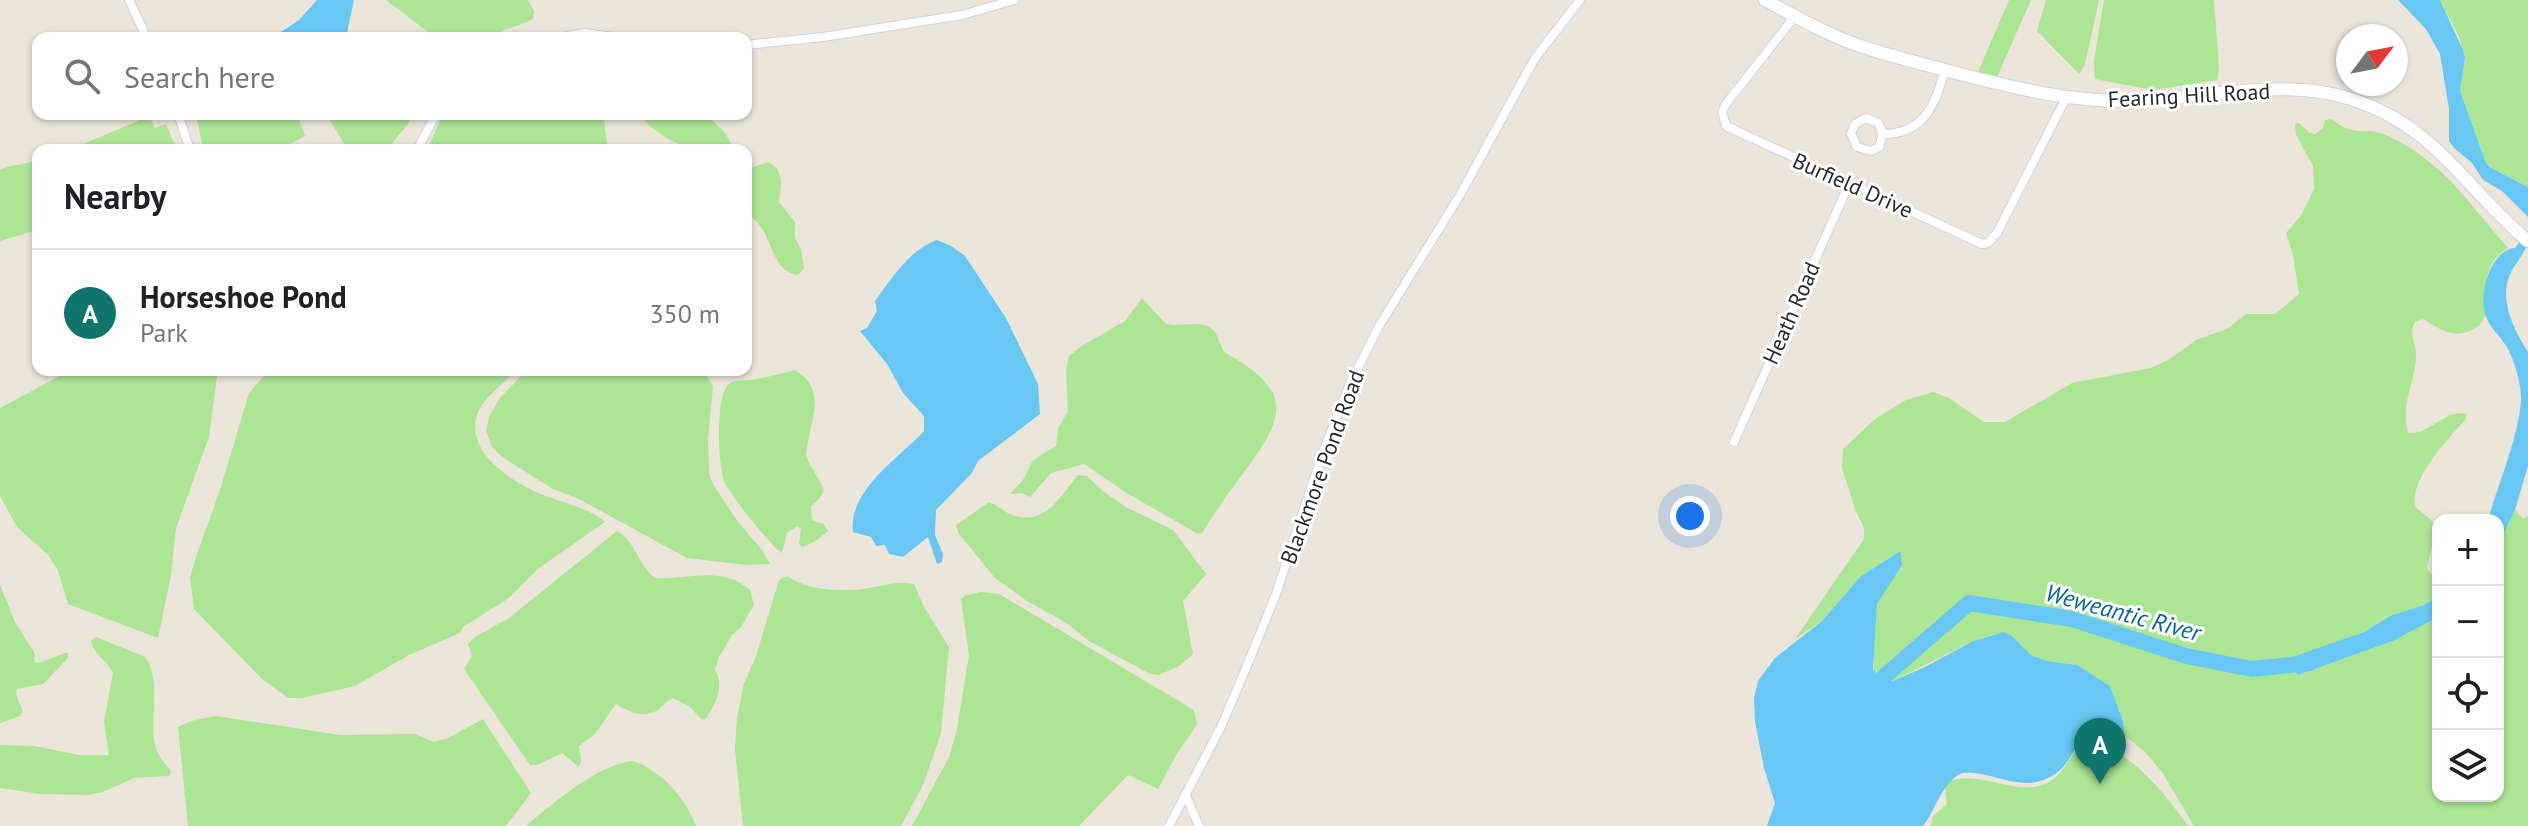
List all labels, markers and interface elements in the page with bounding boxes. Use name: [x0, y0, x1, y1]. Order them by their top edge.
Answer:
north arrow: [2336, 24, 2408, 96]
search box: [32, 32, 752, 120]
icon: search: [60, 54, 104, 98]
text: Search here: [124, 57, 275, 96]
street label: Fearing Hill Road: [2107, 77, 2271, 113]
street label: Burfield Drive: [1789, 146, 1917, 224]
text: Nearby: [64, 174, 166, 218]
street label: Heath Road: [1756, 258, 1826, 368]
text: Horseshoe Pond: [140, 277, 347, 316]
text: A: [82, 297, 98, 330]
text: 350 m: [649, 297, 720, 330]
text: Park: [140, 316, 188, 349]
street label: Blackmore Pond Road: [1274, 366, 1370, 568]
your location: [1670, 496, 1710, 536]
map controls: [2432, 514, 2504, 802]
button: +: [2432, 514, 2504, 586]
water label: Weweantic River: [2042, 577, 2206, 649]
button: −: [2432, 586, 2504, 658]
button: locate: [2432, 658, 2504, 730]
pin: A: [2074, 718, 2126, 784]
button: layers: [2432, 730, 2504, 802]

